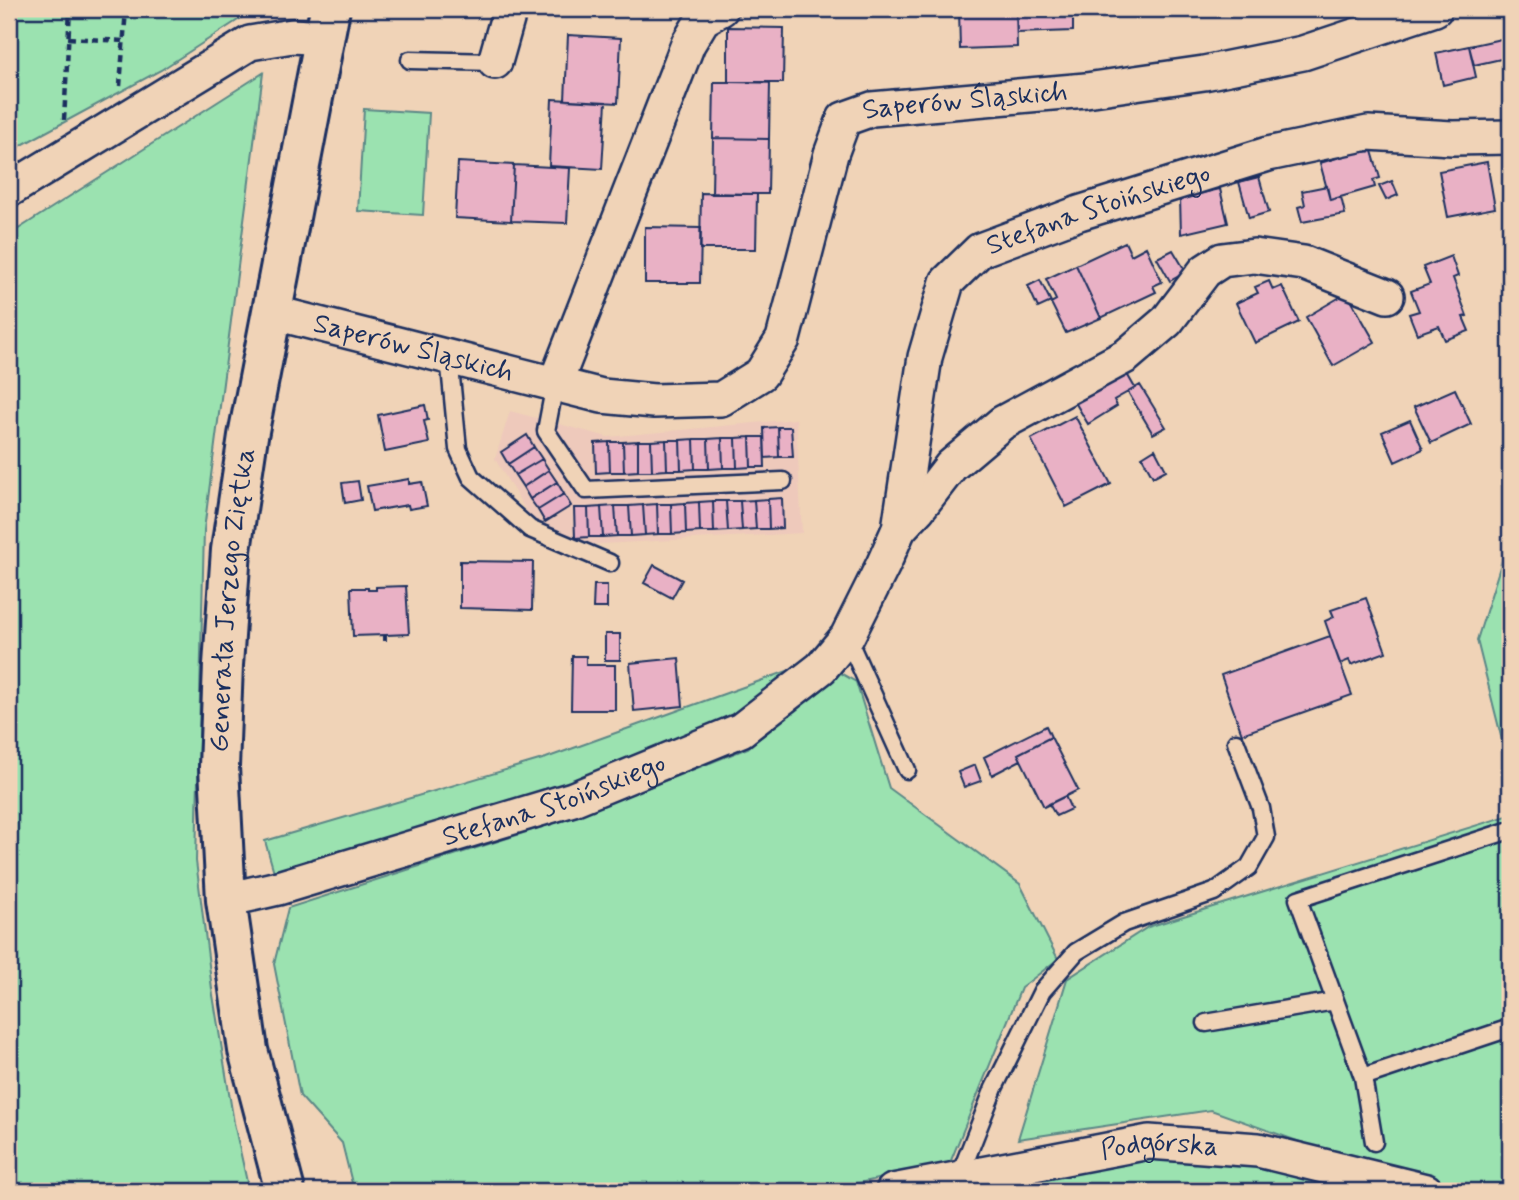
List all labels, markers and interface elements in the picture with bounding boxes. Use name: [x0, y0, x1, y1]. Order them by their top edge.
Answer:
street label: Saperów Śląskich: [857, 73, 1069, 129]
street label: Stefana Stoińskiego: [981, 155, 1215, 264]
street label: Saperów Śląskich: [310, 305, 517, 391]
street label: Generała Jerzego Ziętka: [201, 446, 264, 753]
street label: Stefana Stoińskiego: [438, 744, 671, 856]
street label: Podgórska: [1097, 1123, 1220, 1169]

